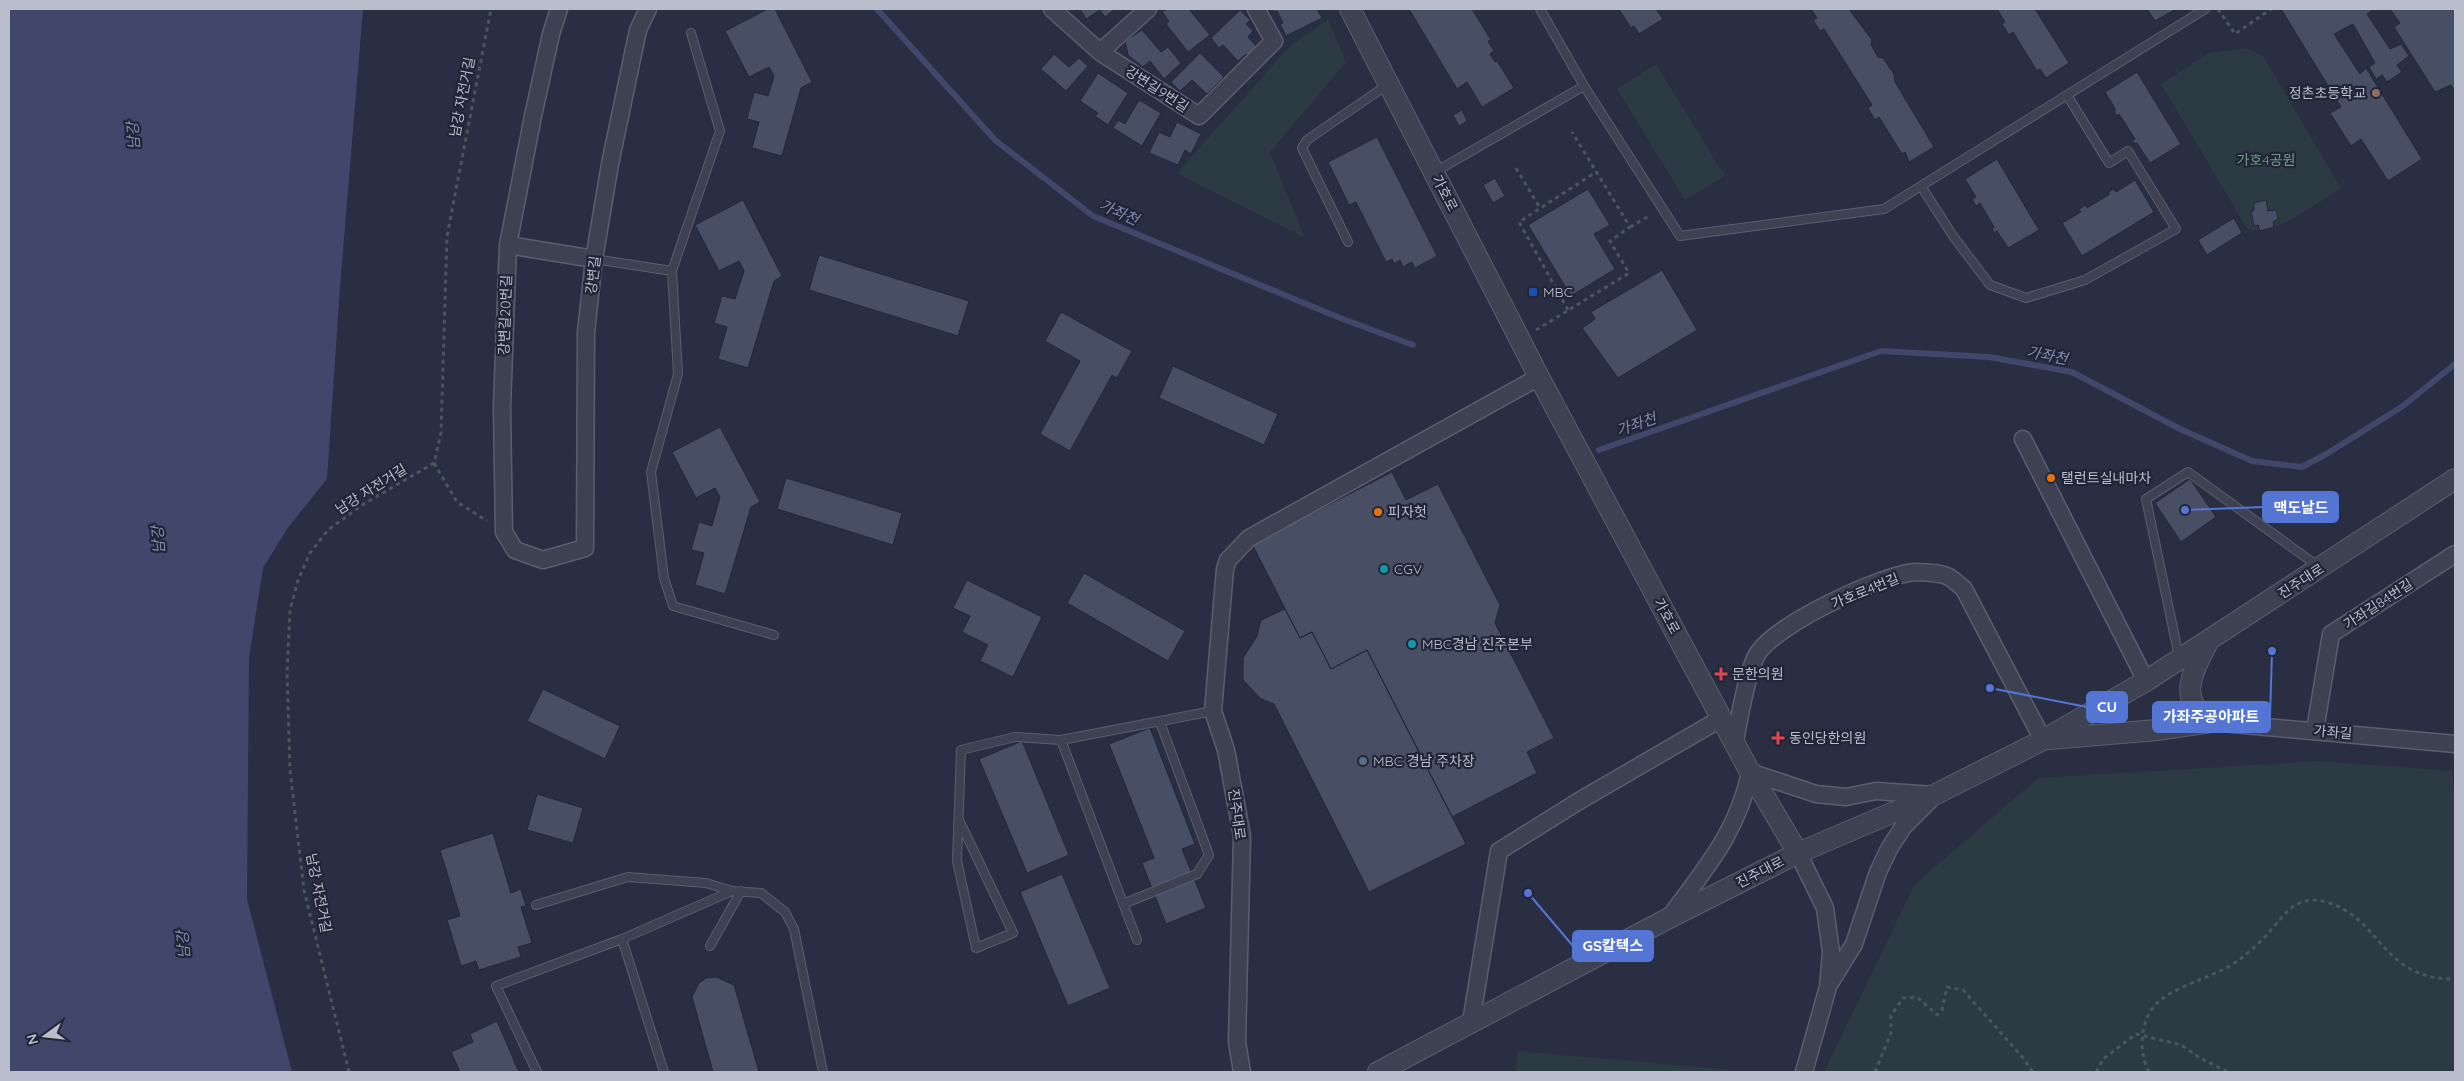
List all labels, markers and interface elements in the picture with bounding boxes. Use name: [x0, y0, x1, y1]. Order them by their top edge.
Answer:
street label: 남강 자전거길: [445, 55, 479, 139]
street label: 강변길9번길: [1122, 62, 1192, 116]
place label: 정촌초등학교: [2289, 84, 2366, 102]
marker: 정촌초등학교: [2370, 87, 2382, 99]
water label: 남강: [122, 119, 143, 150]
park label: 가호4공원: [2237, 151, 2295, 169]
street label: 가호로: [1428, 172, 1462, 214]
water label: 가좌천: [1096, 195, 1144, 230]
street label: 강변길: [582, 255, 604, 295]
street label: 강변길20번길: [495, 274, 515, 356]
place label: MBC: [1543, 283, 1573, 301]
marker: MBC: [1527, 286, 1539, 298]
water label: 가좌천: [2025, 342, 2071, 369]
water label: 가좌천: [1613, 408, 1661, 440]
street label: 남강 자전거길: [332, 460, 410, 518]
place label: 탤런트실내마차: [2061, 469, 2151, 487]
marker: 탤런트실내마차: [2045, 472, 2057, 484]
callout: 맥도날드: [2263, 492, 2338, 522]
text: 맥도날드: [2273, 498, 2329, 517]
place label: 피자헛: [1388, 503, 1427, 521]
marker: 피자헛: [1372, 506, 1384, 518]
water label: 남강: [147, 523, 168, 554]
street label: 진주대로: [2274, 559, 2328, 603]
place label: CGV: [1394, 560, 1422, 578]
marker: CGV: [1378, 563, 1390, 575]
street label: 가호로4번길: [1828, 569, 1902, 613]
street label: 가좌길84번길: [2340, 575, 2416, 633]
street label: 가호로: [1650, 595, 1684, 637]
place label: MBC경남 진주본부: [1422, 635, 1533, 653]
marker: MBC경남 진주본부: [1406, 638, 1418, 650]
place label: 문한의원: [1732, 665, 1784, 683]
marker: 문한의원: [1714, 667, 1728, 681]
callout: CU: [2087, 692, 2127, 722]
text: CU: [2097, 697, 2117, 716]
callout: 가좌주공아파트: [2153, 702, 2270, 732]
text: 가좌주공아파트: [2163, 707, 2259, 726]
street label: 가좌길: [2313, 721, 2353, 743]
place label: 동인당한의원: [1789, 729, 1866, 747]
marker: 동인당한의원: [1771, 731, 1785, 745]
place label: MBC 경남 주차장: [1373, 752, 1475, 770]
marker: MBC 경남 주차장: [1357, 755, 1369, 767]
street label: 진주대로: [1225, 787, 1250, 841]
street label: 남강 자전거길: [302, 851, 336, 935]
street label: 진주대로: [1733, 852, 1787, 892]
water label: 남강: [172, 928, 193, 959]
callout: GS칼텍스: [1573, 931, 1653, 961]
text: GS칼텍스: [1583, 936, 1644, 955]
north arrow: [20, 1011, 70, 1061]
text: N: [22, 1032, 42, 1047]

